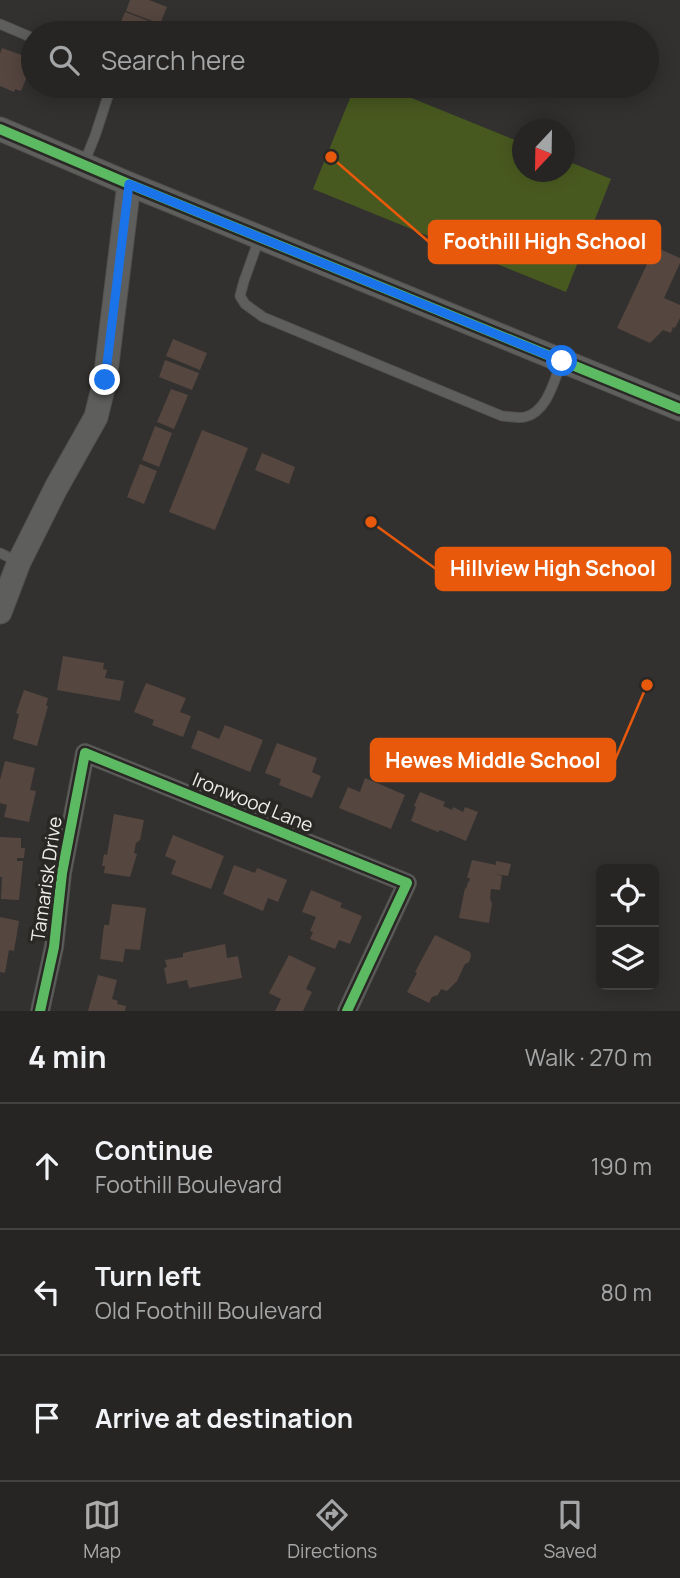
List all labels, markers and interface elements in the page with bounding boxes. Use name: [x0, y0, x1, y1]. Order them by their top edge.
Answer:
search box: [21, 21, 659, 98]
icon: search: [45, 41, 83, 79]
text: Search here: [101, 42, 246, 78]
north arrow: [512, 119, 575, 182]
callout: Foothill High School: [429, 221, 660, 263]
text: Foothill High School: [444, 227, 646, 255]
route start: [546, 345, 577, 376]
route end: [89, 364, 120, 395]
callout: Hillview High School: [436, 548, 670, 590]
text: Hillview High School: [450, 554, 656, 582]
callout: Hewes Middle School: [371, 739, 615, 781]
text: Hewes Middle School: [385, 746, 601, 774]
street label: Ironwood Lane: [189, 766, 317, 838]
street label: Tamarisk Drive: [24, 815, 68, 943]
map controls: [596, 864, 659, 990]
button: locate: [596, 864, 659, 927]
button: layers: [596, 927, 659, 990]
text: 4 min: [28, 1036, 106, 1077]
text: Walk · 270 m: [525, 1041, 652, 1073]
text: Continue: [95, 1132, 213, 1168]
icon: ahead: [28, 1147, 66, 1185]
text: 190 m: [591, 1150, 652, 1182]
text: Foothill Boulevard: [95, 1168, 282, 1200]
text: Turn left: [95, 1258, 202, 1294]
icon: left: [28, 1273, 66, 1311]
text: 80 m: [601, 1276, 652, 1308]
text: Old Foothill Boulevard: [95, 1294, 322, 1326]
icon: arrive: [28, 1399, 66, 1437]
text: Arrive at destination: [95, 1400, 353, 1436]
tab: Map: [83, 1496, 121, 1564]
tab: Directions: [287, 1496, 377, 1564]
tab: Saved: [543, 1496, 597, 1564]

